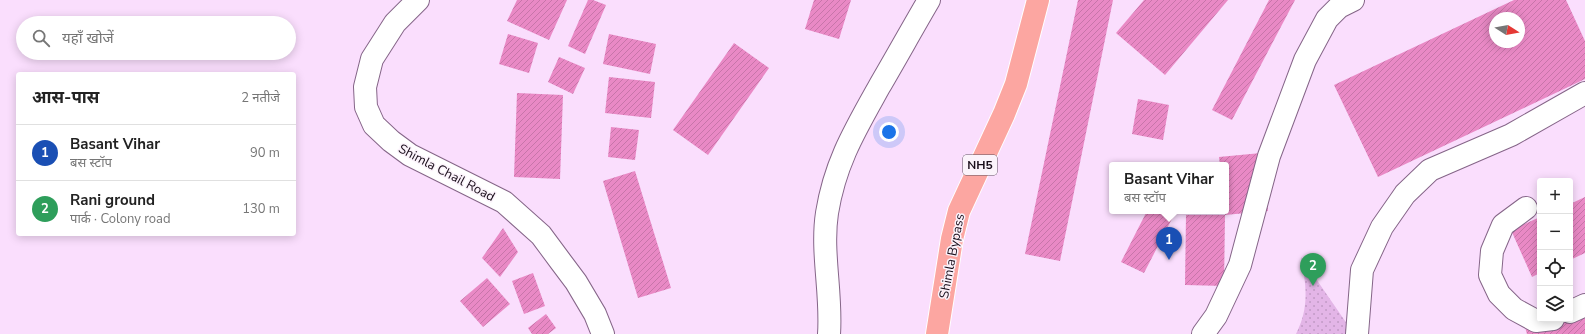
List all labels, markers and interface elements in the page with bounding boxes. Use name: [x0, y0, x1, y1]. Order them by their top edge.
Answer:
north arrow: [1489, 12, 1525, 48]
search box: [16, 16, 296, 60]
icon: search: [30, 27, 52, 49]
text: यहाँ खोजें: [62, 28, 114, 48]
text: आस-पास: [32, 86, 99, 109]
text: 2 नतीजे: [241, 89, 280, 107]
your location: [879, 122, 899, 142]
text: Basant Vihar: [70, 134, 160, 154]
street label: Shimla Chail Road: [395, 140, 498, 206]
text: 1: [41, 144, 49, 162]
text: 90 m: [250, 144, 280, 162]
text: बस स्टॉप: [70, 154, 112, 172]
road number: NH5: [963, 155, 997, 175]
popup: [1109, 162, 1229, 214]
text: Basant Vihar: [1124, 169, 1214, 189]
map controls: [1537, 178, 1573, 322]
button: +: [1537, 178, 1573, 214]
text: बस स्टॉप: [1124, 189, 1166, 207]
text: Rani ground: [70, 190, 155, 210]
text: 2: [41, 200, 49, 218]
text: 130 m: [242, 200, 280, 218]
text: पार्क · Colony road: [70, 210, 171, 228]
street label: Shimla Bypass: [935, 212, 969, 300]
button: −: [1537, 214, 1573, 250]
pin: 1: [1156, 227, 1182, 260]
button: locate: [1537, 250, 1573, 286]
pin: 2: [1300, 253, 1326, 286]
button: layers: [1537, 286, 1573, 322]

